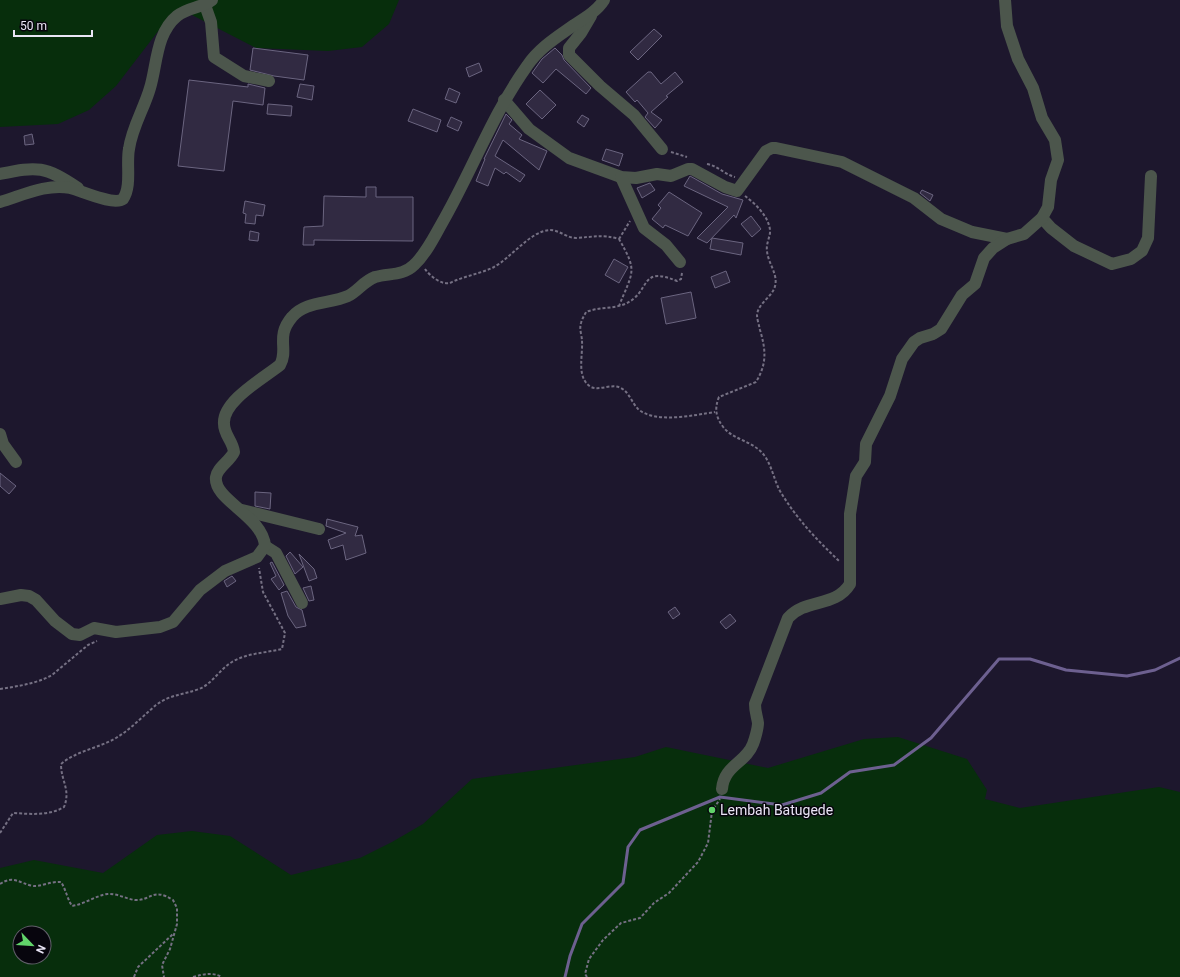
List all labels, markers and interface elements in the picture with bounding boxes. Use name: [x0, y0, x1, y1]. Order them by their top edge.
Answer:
scale bar: [14, 12, 92, 38]
text: 50 m: [20, 19, 47, 33]
place label: Lembah Batugede: [720, 802, 833, 818]
marker: Lembah Batugede: [707, 805, 717, 815]
north arrow: [12, 925, 52, 965]
text: N: [33, 943, 48, 955]

